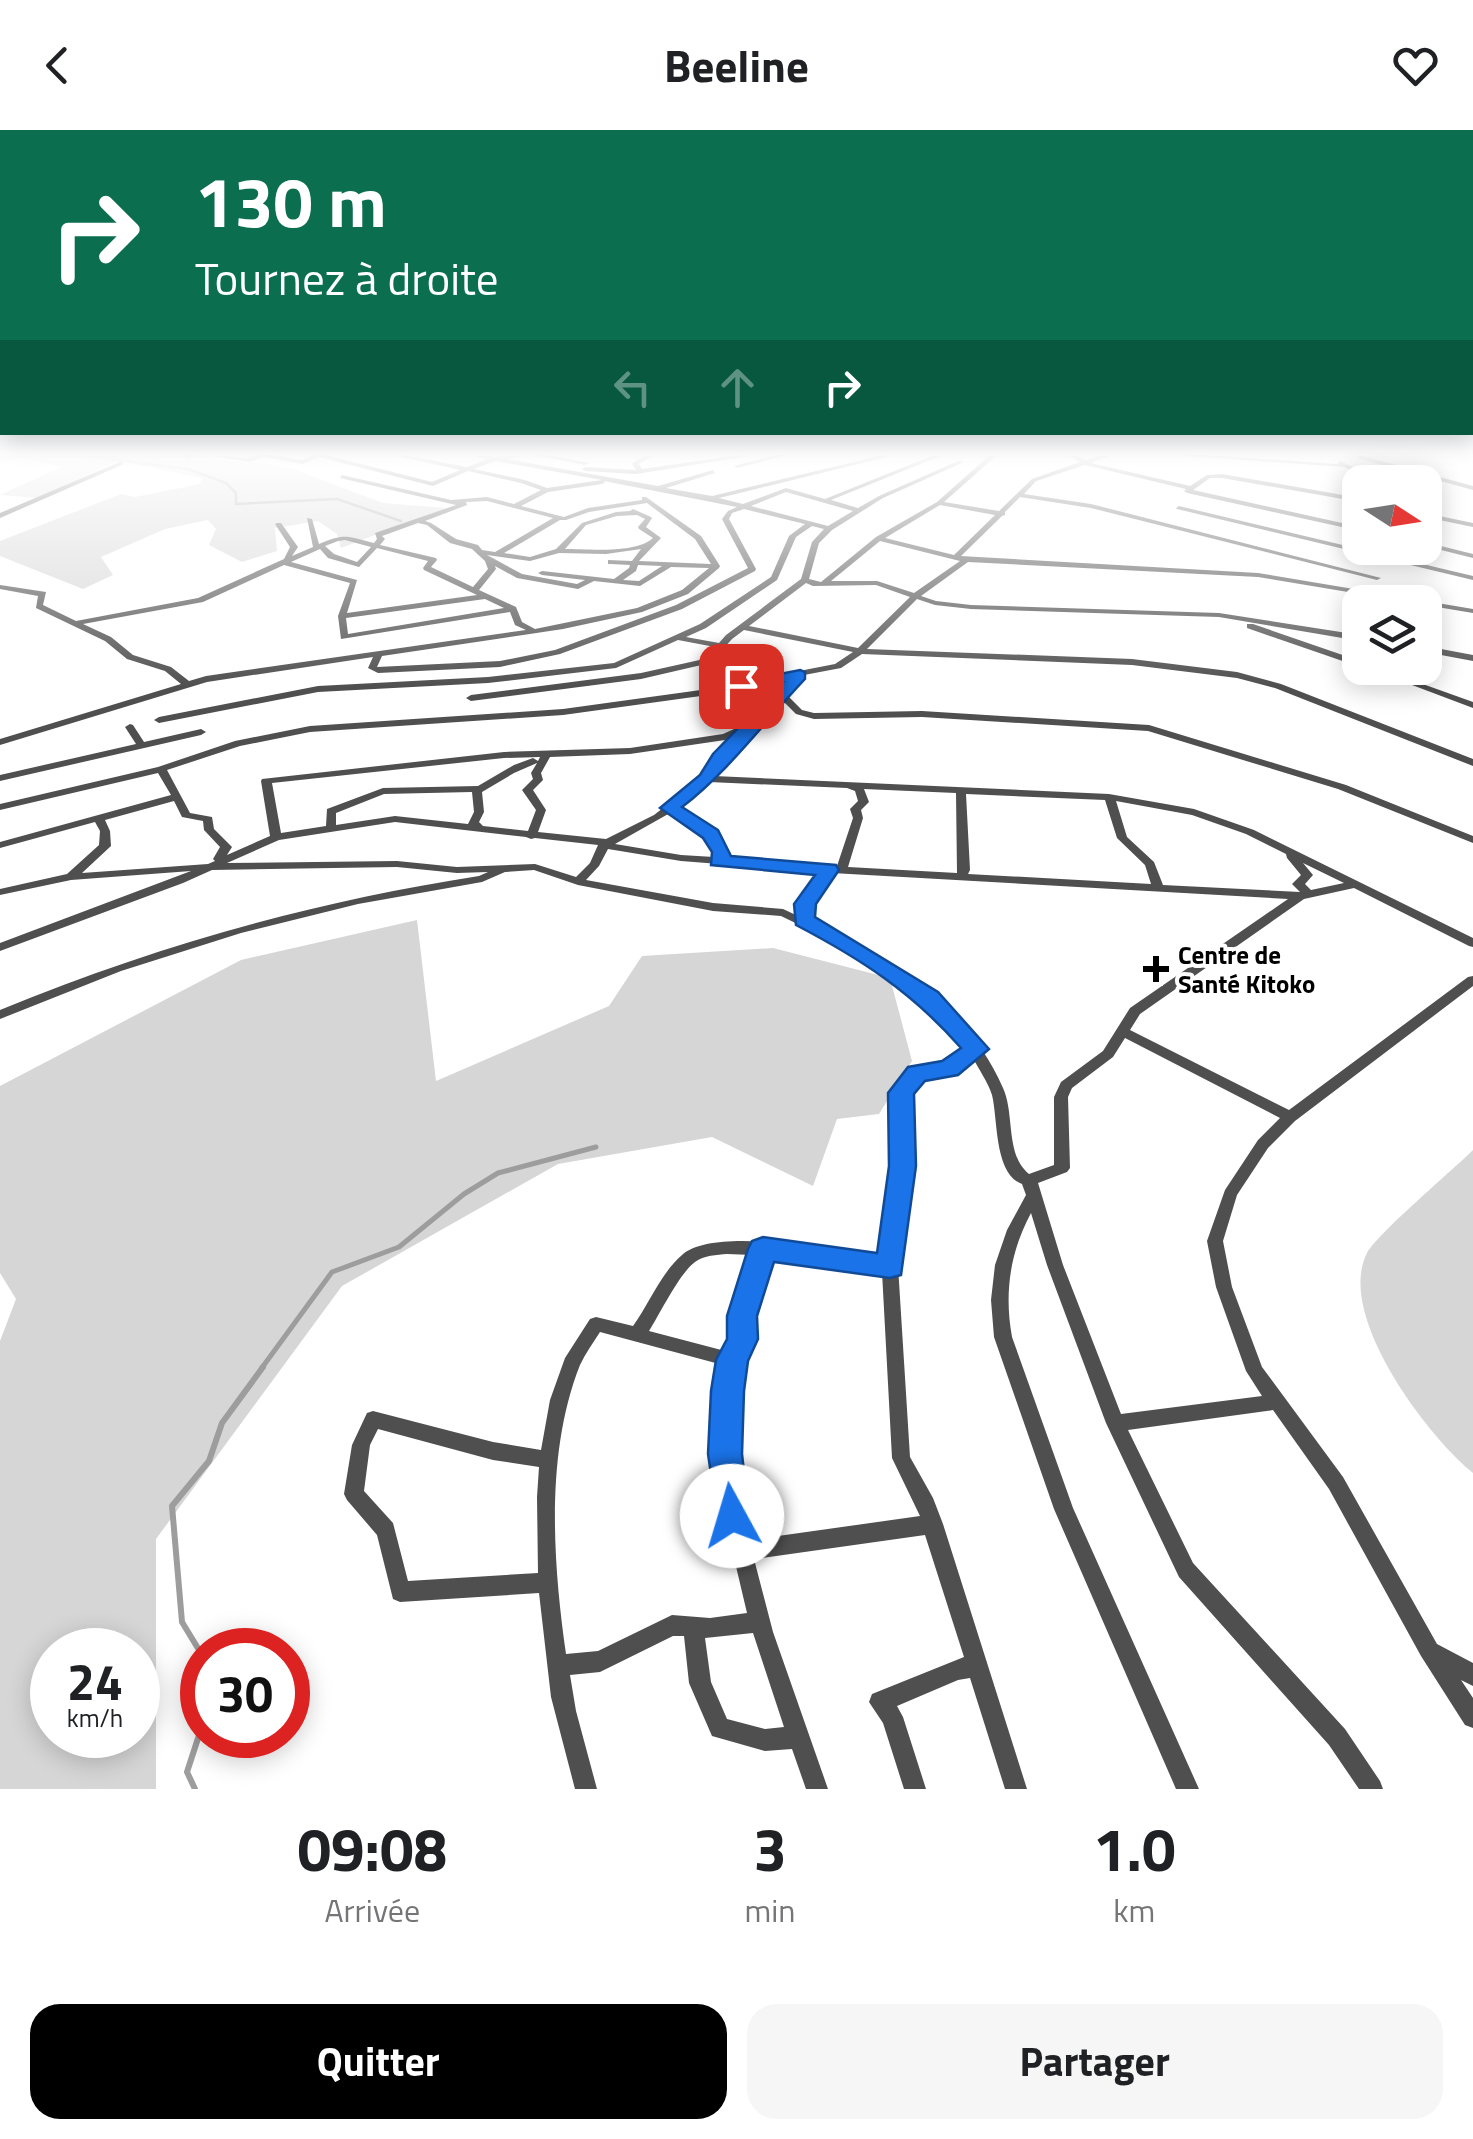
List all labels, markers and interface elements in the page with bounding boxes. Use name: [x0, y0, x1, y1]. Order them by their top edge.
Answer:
text: Beeline: [664, 31, 809, 99]
icon: back: [30, 38, 85, 93]
icon: heart: [1388, 38, 1443, 93]
text: 130 m: [195, 148, 387, 254]
icon: right: [30, 170, 160, 300]
text: Tournez à droite: [195, 244, 499, 312]
icon: left: [605, 360, 660, 415]
icon: ahead: [710, 360, 765, 415]
icon: right: [815, 360, 870, 415]
north arrow: [1342, 465, 1442, 565]
map controls: [1342, 465, 1442, 685]
button: layers: [1342, 585, 1442, 685]
pin: [699, 644, 784, 729]
icon: arrive: [714, 659, 769, 714]
place label: Centre de Santé Kitoko: [1178, 936, 1315, 1003]
marker: Centre de Santé Kitoko: [1143, 956, 1169, 982]
position arrow: [680, 1464, 784, 1568]
speed limit sign: 30: [180, 1628, 310, 1758]
text: 24: [67, 1643, 123, 1719]
text: km/h: [67, 1699, 123, 1737]
text: 09:08: [297, 1803, 447, 1894]
text: 3: [753, 1803, 787, 1894]
text: 1.0: [1093, 1803, 1176, 1894]
text: Arrivée: [324, 1886, 420, 1934]
text: min: [745, 1886, 796, 1934]
text: km: [1113, 1886, 1155, 1934]
button: Quitter: [30, 2004, 727, 2119]
button: Partager: [747, 2004, 1443, 2119]

